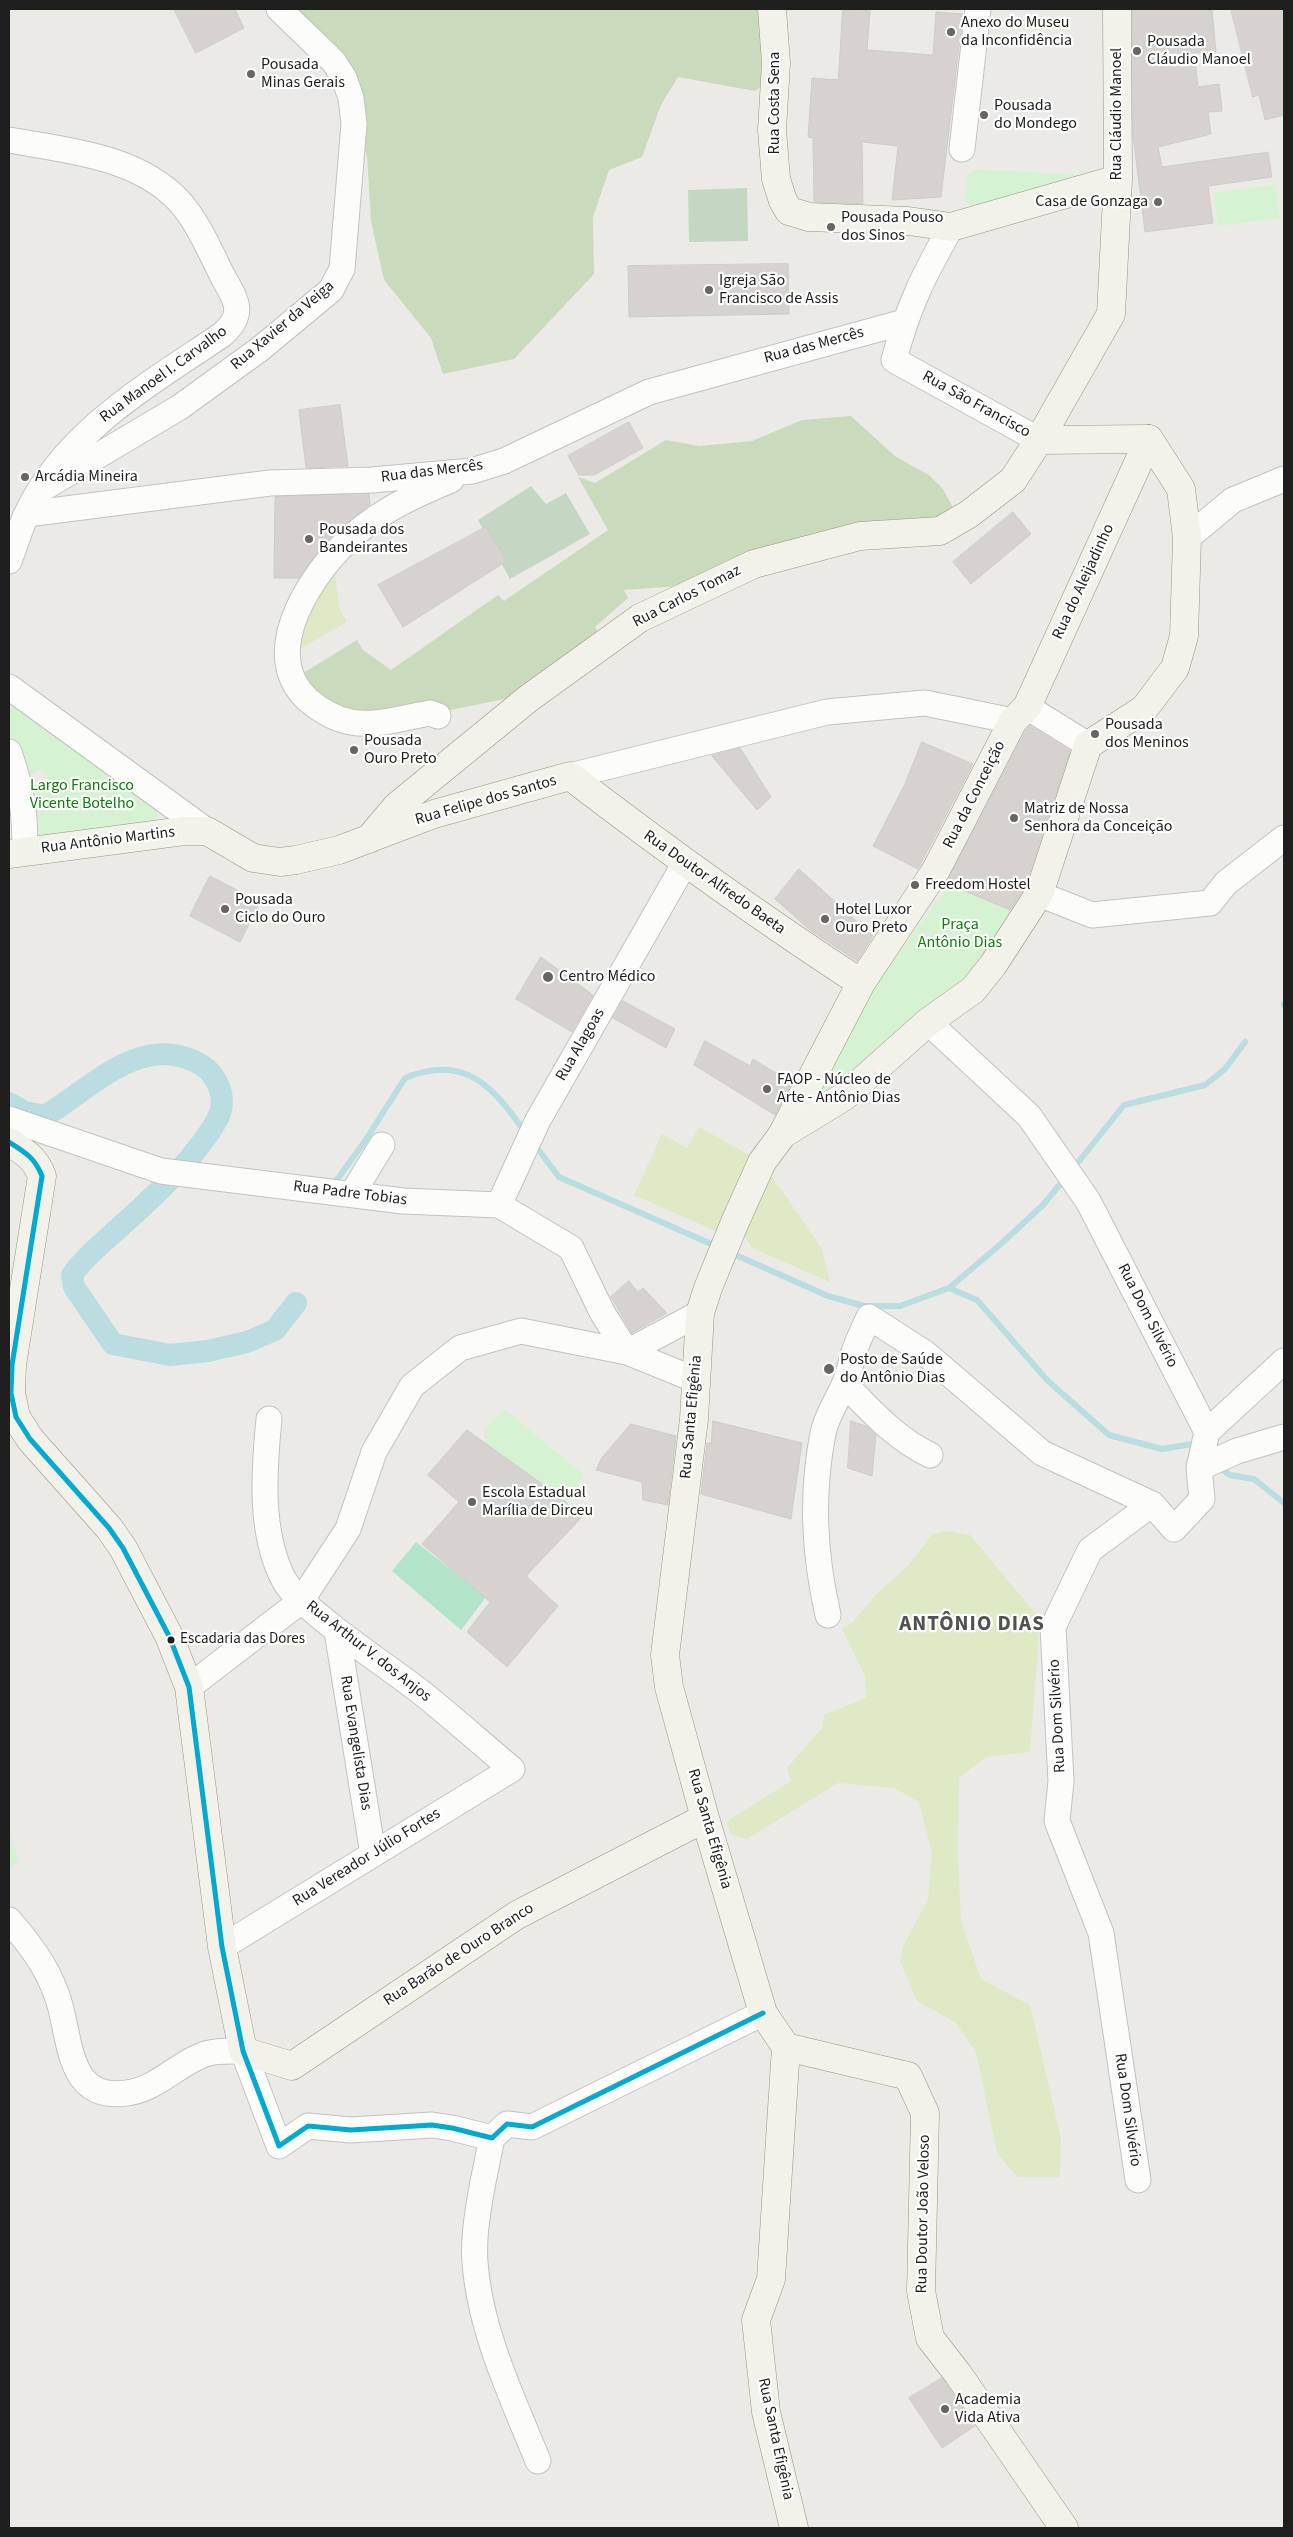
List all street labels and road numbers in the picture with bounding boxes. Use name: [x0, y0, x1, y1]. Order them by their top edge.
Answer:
street label: Rua Cláudio Manoel: [1107, 48, 1127, 180]
street label: Rua Costa Sena: [765, 52, 785, 154]
street label: Rua Xavier da Veiga: [227, 277, 339, 375]
street label: Rua Manoel I. Carvalho: [97, 322, 231, 428]
street label: Rua das Mercês: [762, 323, 866, 369]
street label: Rua São Francisco: [919, 367, 1033, 443]
street label: Rua das Mercês: [380, 456, 484, 488]
street label: Rua do Aleijadinho: [1049, 521, 1119, 643]
street label: Rua Carlos Tomaz: [630, 561, 744, 633]
street label: Rua da Conceição: [940, 738, 1010, 852]
street label: Rua Felipe dos Santos: [413, 772, 559, 830]
street label: Rua Antônio Martins: [40, 823, 176, 859]
street label: Rua Doutor Alfredo Baeta: [639, 827, 789, 939]
street label: Rua Alagoas: [552, 1005, 610, 1085]
street label: Rua Padre Tobias: [292, 1177, 408, 1211]
street label: Rua Dom Silvério: [1113, 1261, 1181, 1371]
street label: Rua Santa Efigênia: [677, 1354, 707, 1480]
street label: Rua Arthur V. dos Anjos: [302, 1597, 434, 1707]
street label: Rua Dom Silvério: [1045, 1659, 1071, 1773]
street label: Rua Evangelista Dias: [335, 1674, 375, 1812]
street label: Rua Santa Efigênia: [683, 1767, 735, 1891]
street label: Rua Vereador Júlio Fortes: [290, 1805, 444, 1911]
street label: Rua Barão de Ouro Branco: [380, 1899, 538, 2011]
street label: Rua Dom Silvério: [1110, 2052, 1144, 2168]
street label: Rua Doutor João Veloso: [913, 2134, 935, 2294]
street label: Rua Santa Efigênia: [753, 2376, 797, 2502]

